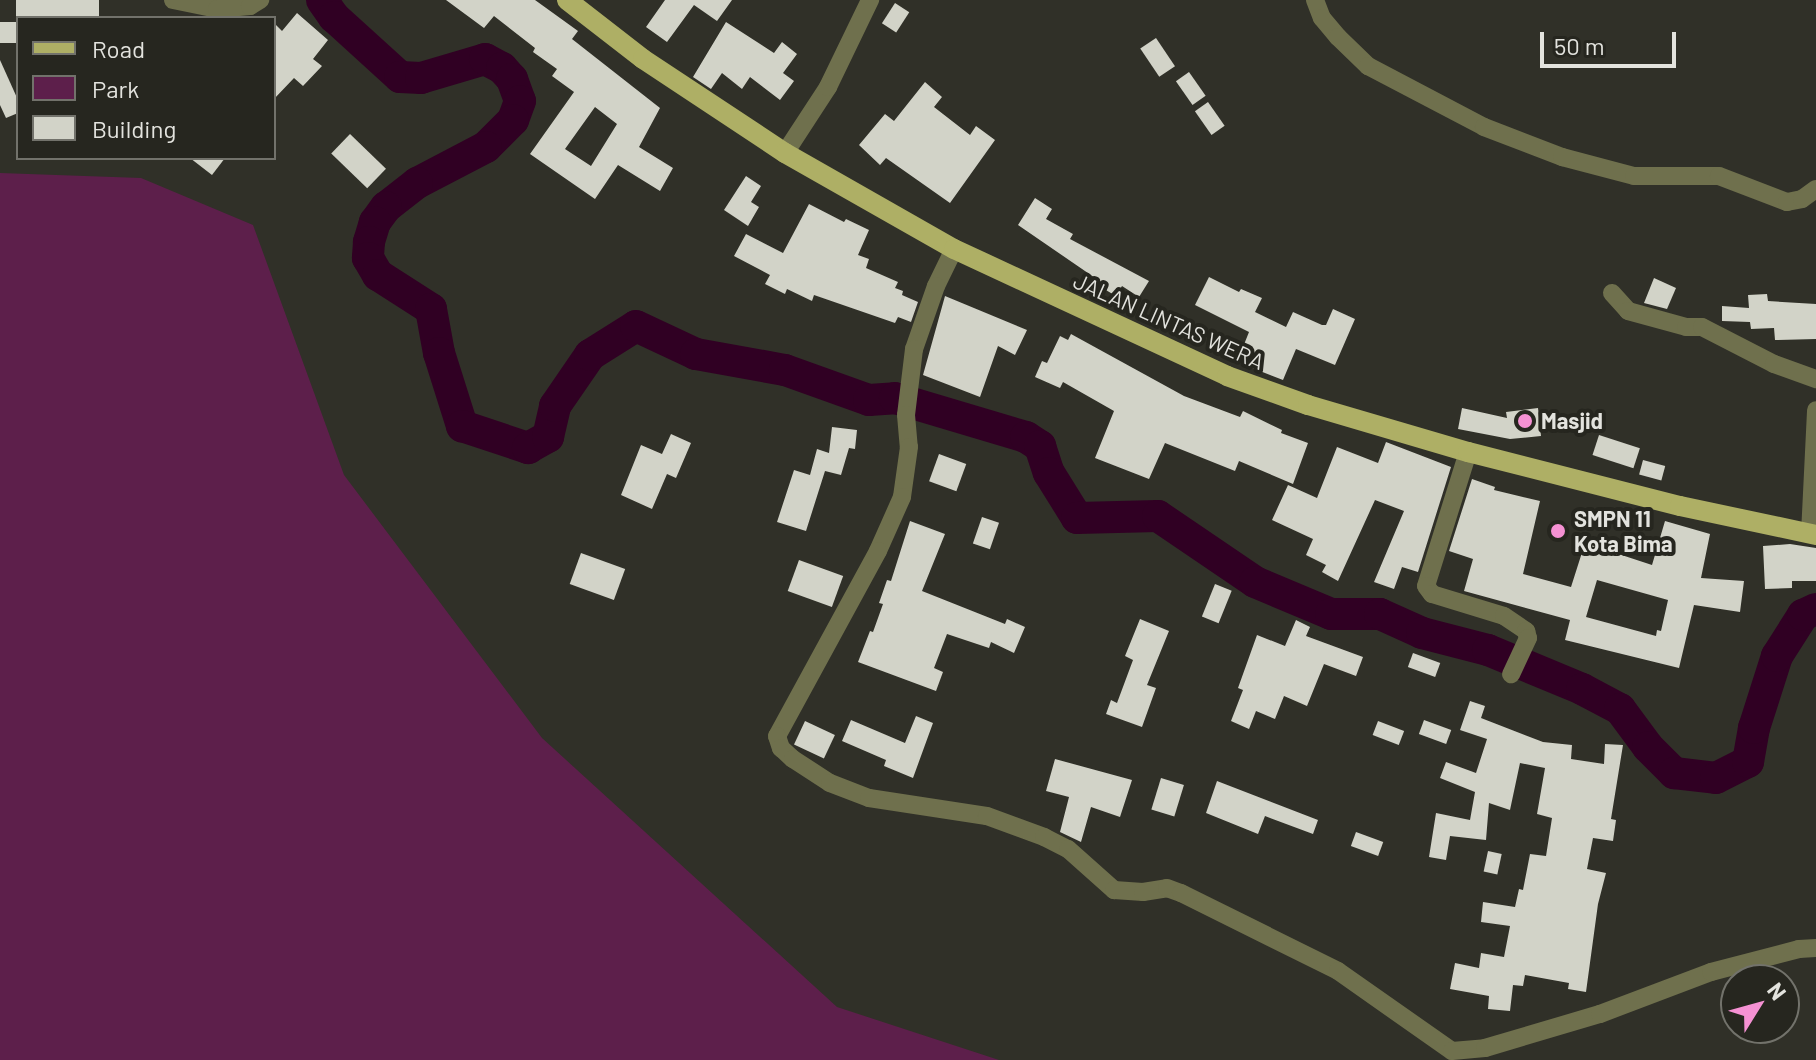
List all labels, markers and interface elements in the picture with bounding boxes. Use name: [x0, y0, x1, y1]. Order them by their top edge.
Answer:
legend: [16, 16, 276, 160]
scale bar: [1544, 16, 1680, 66]
text: 50 m: [1554, 31, 1605, 60]
text: Road: [92, 34, 145, 63]
text: Park: [92, 74, 139, 103]
text: Building: [92, 114, 176, 143]
street label: JALAN LINTAS WERA: [1070, 267, 1268, 375]
place label: Masjid: [1541, 408, 1603, 434]
marker: Masjid: [1516, 412, 1534, 430]
place label: SMPN 11 Kota Bima: [1574, 505, 1673, 556]
marker: SMPN 11 Kota Bima: [1549, 522, 1567, 540]
north arrow: [1720, 964, 1800, 1044]
text: N: [1763, 977, 1792, 1004]

